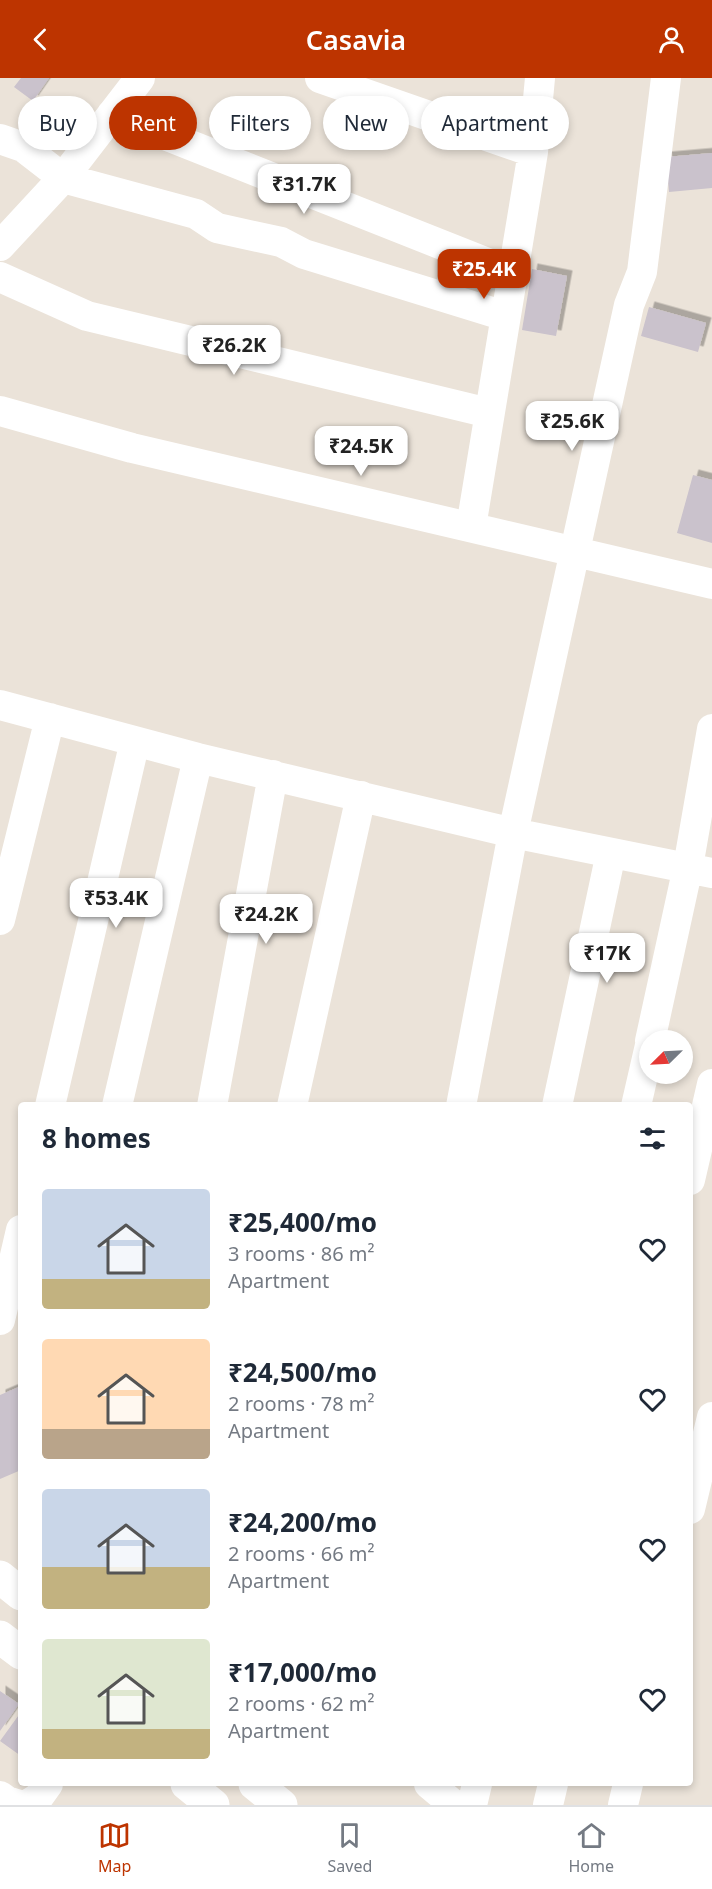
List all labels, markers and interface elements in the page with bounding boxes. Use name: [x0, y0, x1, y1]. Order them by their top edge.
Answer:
text: Casavia: [306, 21, 406, 58]
icon: back: [24, 23, 57, 56]
icon: person: [655, 23, 688, 56]
chip: Buy: [18, 96, 97, 150]
chip: Rent: [109, 96, 197, 150]
chip: Filters: [209, 96, 311, 150]
chip: New: [323, 96, 409, 150]
chip: Apartment: [421, 96, 569, 150]
pin: ₹31.7K: [255, 164, 353, 215]
text: ₹31.7K: [272, 170, 336, 197]
pin: ₹25.4K: [435, 249, 533, 300]
text: ₹25.4K: [452, 255, 516, 282]
pin: ₹26.2K: [185, 325, 283, 376]
text: ₹26.2K: [202, 331, 266, 358]
pin: ₹25.6K: [523, 401, 621, 452]
text: ₹25.6K: [540, 407, 604, 434]
pin: ₹24.5K: [312, 426, 410, 477]
text: ₹24.5K: [329, 432, 393, 459]
pin: ₹53.4K: [67, 878, 165, 929]
text: ₹53.4K: [84, 884, 148, 911]
pin: ₹24.2K: [217, 894, 315, 945]
text: ₹24.2K: [234, 900, 298, 927]
pin: ₹17K: [571, 933, 643, 984]
text: ₹17K: [583, 939, 631, 966]
north arrow: [639, 1030, 693, 1084]
map controls: [639, 1030, 693, 1084]
text: 8 homes: [42, 1120, 151, 1156]
icon: filters: [636, 1122, 669, 1155]
text: ₹25,400/mo: [228, 1204, 377, 1240]
icon: home: [90, 1213, 162, 1285]
icon: heart: [636, 1233, 669, 1266]
text: 3 rooms · 86 m²: [228, 1240, 375, 1267]
text: Apartment: [228, 1267, 329, 1294]
text: ₹24,500/mo: [228, 1354, 377, 1390]
icon: home: [90, 1363, 162, 1435]
icon: heart: [636, 1383, 669, 1416]
text: 2 rooms · 78 m²: [228, 1390, 375, 1417]
text: Apartment: [228, 1417, 329, 1444]
text: ₹24,200/mo: [228, 1504, 377, 1540]
icon: home: [90, 1513, 162, 1585]
icon: heart: [636, 1533, 669, 1566]
text: 2 rooms · 66 m²: [228, 1540, 375, 1567]
text: Apartment: [228, 1567, 329, 1594]
text: ₹17,000/mo: [228, 1654, 377, 1690]
icon: home: [90, 1663, 162, 1735]
icon: heart: [636, 1683, 669, 1716]
text: 2 rooms · 62 m²: [228, 1690, 375, 1717]
text: Apartment: [228, 1717, 329, 1744]
tab: Map: [98, 1819, 131, 1877]
tab: Saved: [328, 1819, 372, 1877]
tab: Home: [568, 1819, 614, 1877]

